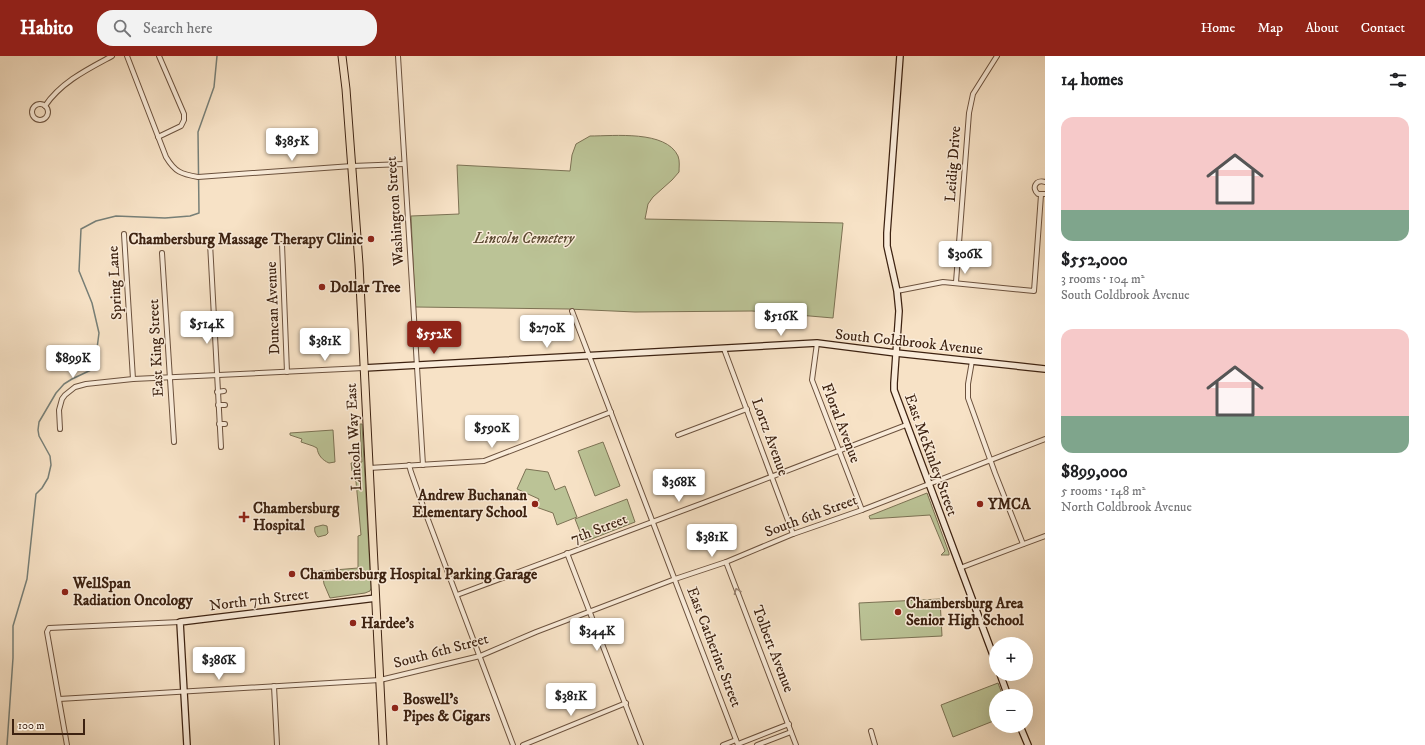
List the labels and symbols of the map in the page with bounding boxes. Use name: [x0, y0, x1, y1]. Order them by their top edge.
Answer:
street label: Leidig Drive: [941, 125, 965, 203]
pin: $385K: [264, 128, 320, 162]
street label: Washington Street: [382, 155, 408, 267]
park label: Lincoln Cemetery: [473, 229, 575, 248]
place label: Chambersburg Massage Therapy Clinic: [128, 230, 364, 249]
marker: Chambersburg Massage Therapy Clinic: [366, 234, 376, 244]
pin: $306K: [937, 241, 993, 275]
street label: Spring Lane: [104, 245, 126, 321]
street label: Duncan Avenue: [262, 261, 284, 355]
place label: Dollar Tree: [330, 278, 401, 297]
marker: Dollar Tree: [317, 282, 327, 292]
street label: East King Street: [144, 298, 168, 398]
pin: $516K: [753, 303, 809, 337]
pin: $514K: [179, 311, 235, 345]
pin: $270K: [519, 315, 575, 349]
pin: $552K: [406, 321, 462, 355]
street label: South Coldbrook Avenue: [834, 325, 984, 359]
pin: $381K: [297, 328, 353, 362]
pin: $899K: [45, 345, 101, 379]
street label: Floral Avenue: [817, 380, 865, 466]
street label: Lincoln Way East: [342, 382, 366, 491]
street label: East McKinley Street: [900, 391, 962, 519]
street label: Lortz Avenue: [747, 395, 793, 479]
pin: $590K: [464, 415, 520, 449]
pin: $368K: [651, 469, 707, 503]
place label: Andrew Buchanan Elementary School: [412, 486, 527, 522]
street label: South 6th Street: [762, 490, 860, 542]
place label: YMCA: [987, 495, 1031, 514]
place label: Chambersburg Hospital: [253, 499, 340, 535]
marker: Andrew Buchanan Elementary School: [530, 499, 540, 509]
marker: YMCA: [975, 499, 985, 509]
street label: 7th Street: [568, 509, 630, 548]
marker: Chambersburg Hospital: [238, 511, 250, 523]
pin: $381K: [684, 524, 740, 558]
place label: Chambersburg Hospital Parking Garage: [300, 565, 538, 584]
marker: Chambersburg Hospital Parking Garage: [287, 569, 297, 579]
place label: WellSpan Radiation Oncology: [72, 574, 193, 610]
street label: North 7th Street: [208, 584, 310, 616]
street label: East Catherine Street: [682, 584, 746, 710]
marker: WellSpan Radiation Oncology: [60, 587, 70, 597]
one-way arrow: [734, 587, 742, 594]
place label: Chambersburg Area Senior High School: [906, 594, 1024, 630]
street label: Tolbert Avenue: [748, 603, 798, 695]
marker: Chambersburg Area Senior High School: [893, 607, 903, 617]
place label: Hardee's: [361, 614, 414, 633]
marker: Hardee's: [348, 618, 358, 628]
pin: $344K: [569, 618, 625, 652]
street label: South 6th Street: [391, 629, 491, 673]
pin: $386K: [191, 647, 247, 681]
pin: $381K: [543, 683, 599, 717]
place label: Boswell's Pipes & Cigars: [403, 690, 490, 726]
marker: Boswell's Pipes & Cigars: [390, 703, 400, 713]
scale bar: [12, 717, 85, 736]

